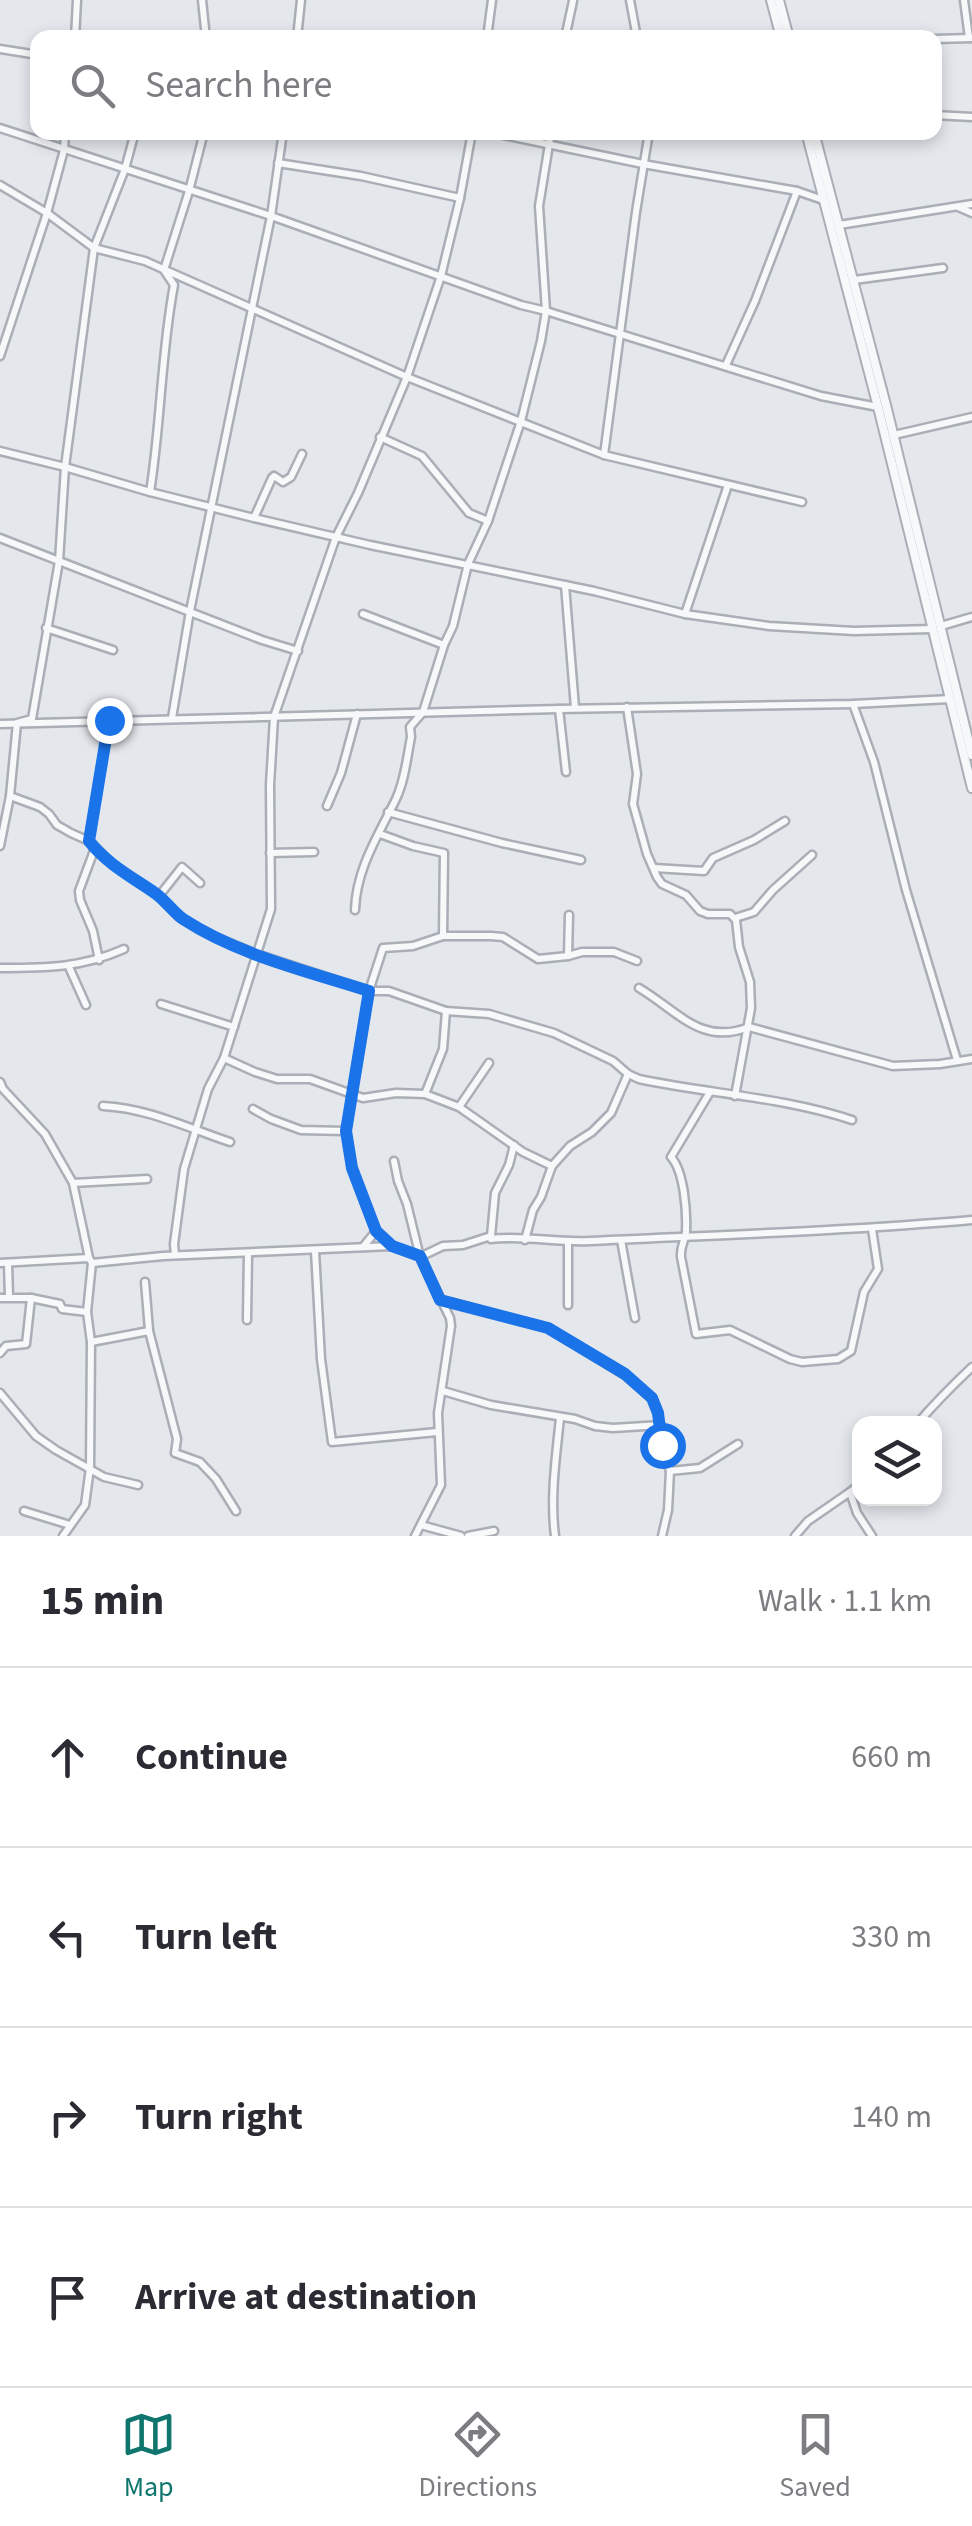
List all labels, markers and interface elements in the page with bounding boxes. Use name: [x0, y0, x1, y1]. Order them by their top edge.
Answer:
search box: [30, 30, 942, 140]
icon: search: [65, 58, 120, 113]
text: Search here: [145, 58, 332, 112]
route end: [87, 698, 133, 744]
map controls: [852, 1416, 942, 1506]
button: layers: [852, 1416, 942, 1506]
route start: [640, 1423, 686, 1469]
text: 15 min: [40, 1571, 164, 1631]
text: Walk · 1.1 km: [758, 1578, 932, 1624]
icon: ahead: [40, 1730, 95, 1785]
text: Continue: [135, 1730, 288, 1784]
text: 660 m: [851, 1734, 932, 1780]
icon: left: [40, 1910, 95, 1965]
text: Turn left: [135, 1910, 277, 1964]
text: 330 m: [851, 1914, 932, 1960]
icon: right: [40, 2090, 95, 2145]
text: Turn right: [135, 2090, 303, 2144]
text: 140 m: [851, 2094, 932, 2140]
icon: arrive: [40, 2270, 95, 2325]
text: Arrive at destination: [135, 2270, 477, 2324]
tab: Map: [121, 2407, 176, 2507]
tab: Directions: [419, 2407, 537, 2507]
tab: Saved: [779, 2407, 851, 2507]

